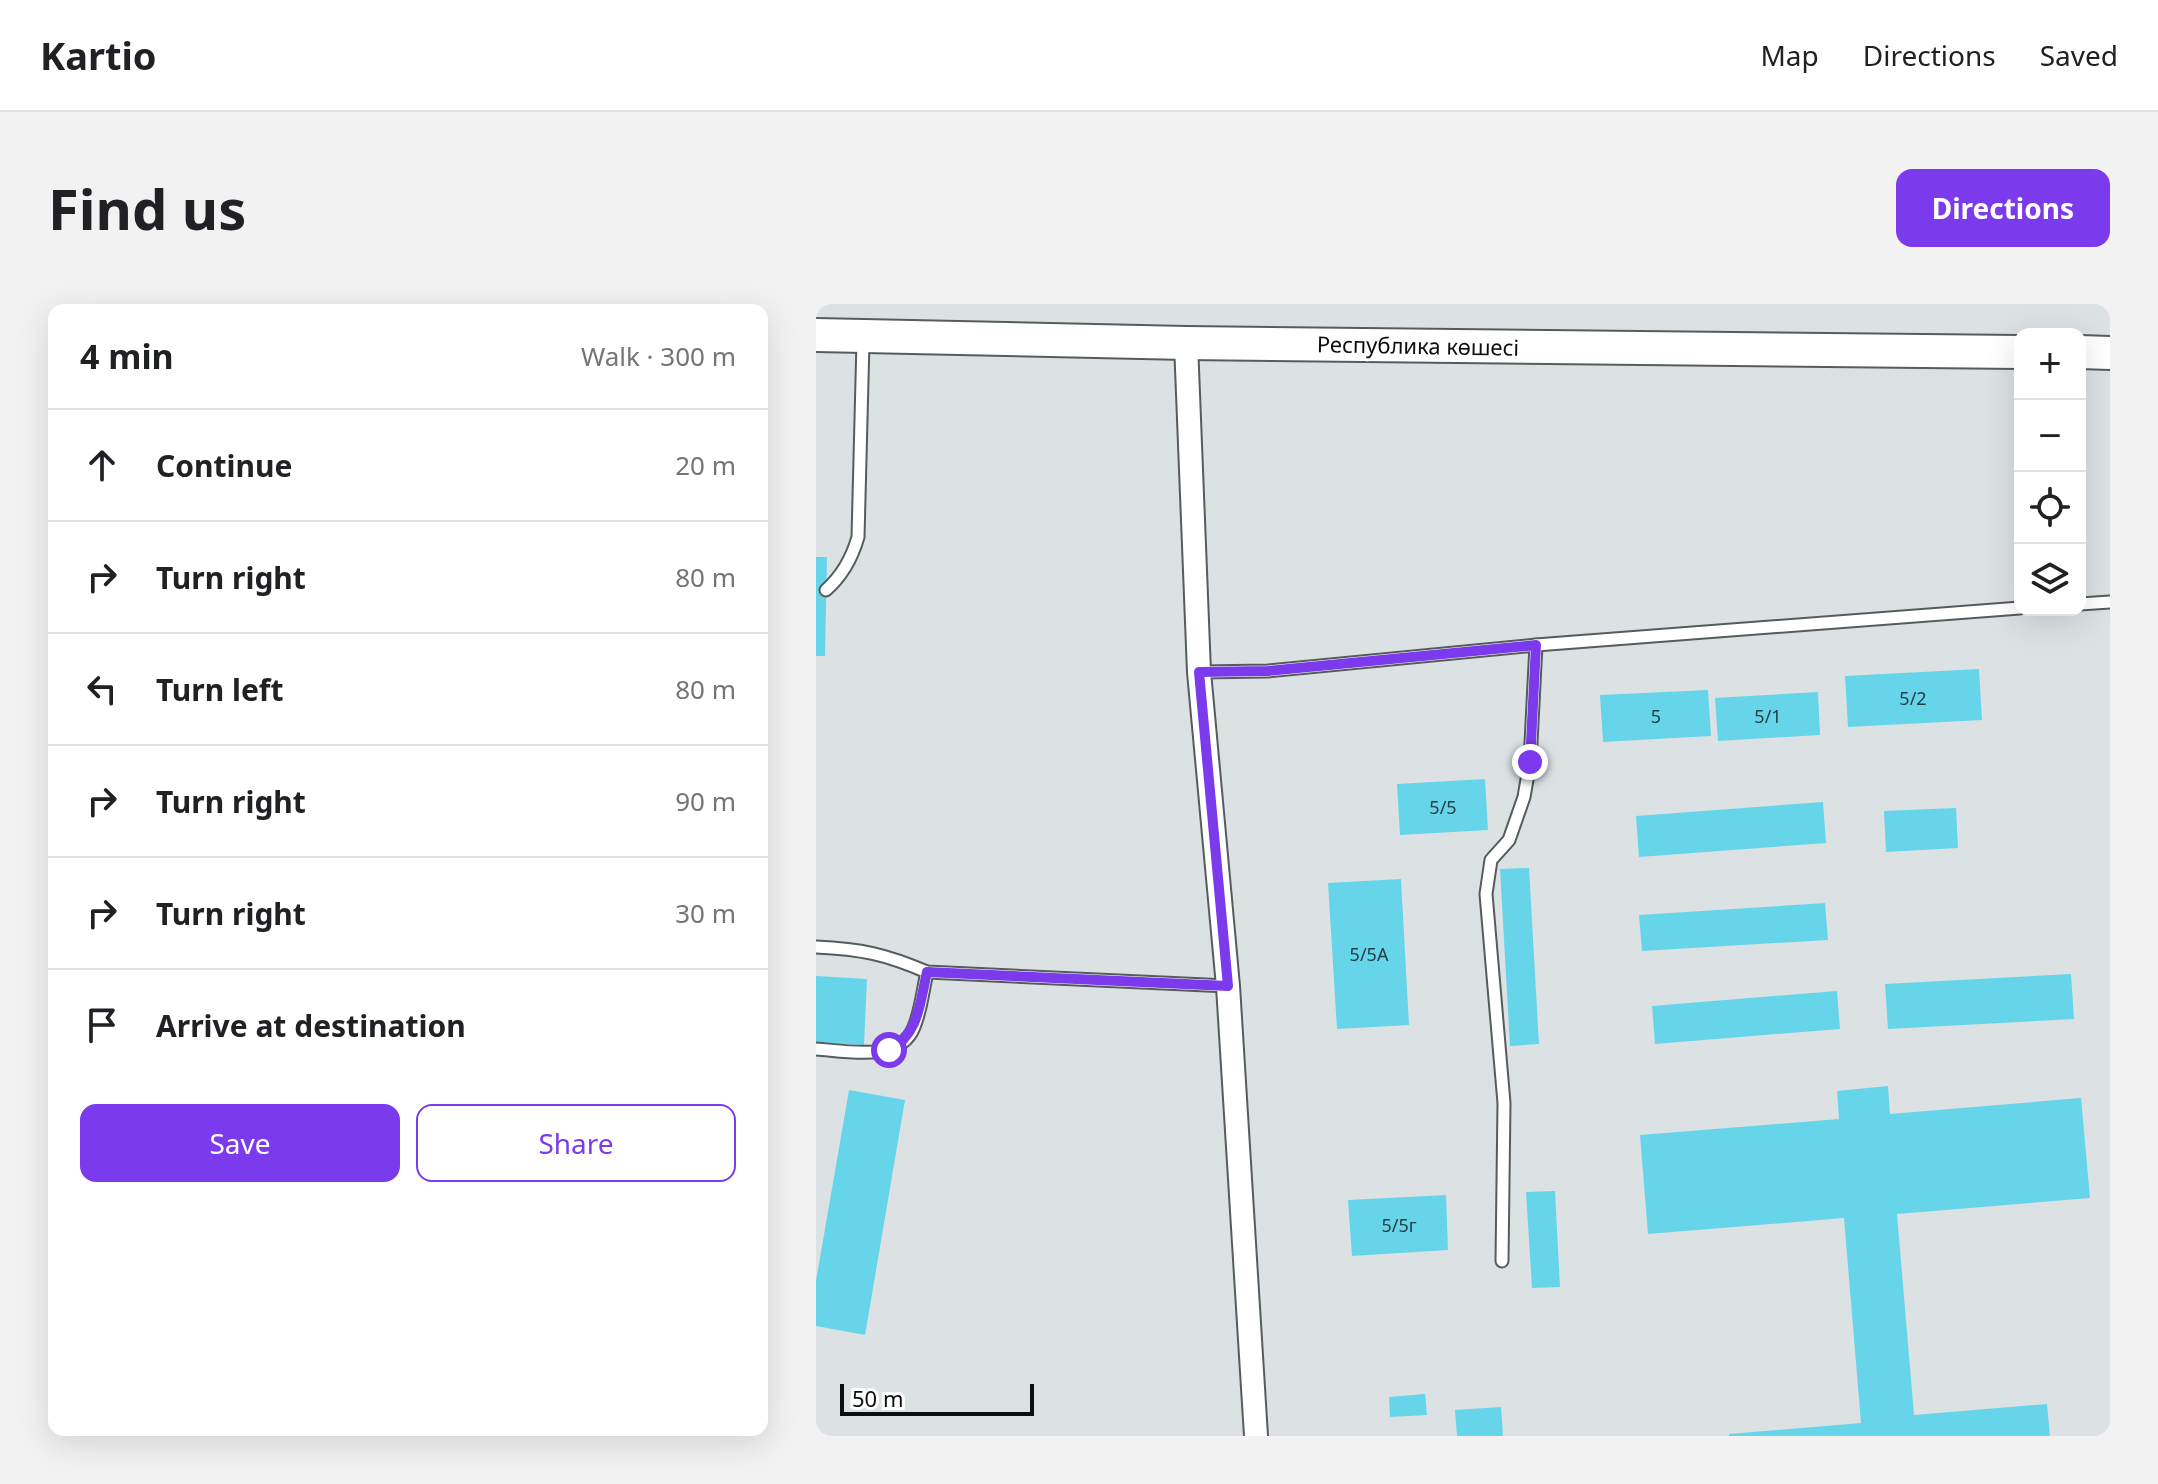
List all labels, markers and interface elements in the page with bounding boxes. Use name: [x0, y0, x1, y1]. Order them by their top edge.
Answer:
text: Kartio: [40, 29, 157, 81]
text: Map: [1760, 36, 1819, 74]
text: Directions: [1863, 36, 1996, 74]
text: Saved: [2040, 36, 2118, 74]
button: Directions: [1896, 169, 2110, 247]
text: Find us: [48, 170, 246, 246]
street label: Республика көшесі: [1317, 328, 1519, 362]
map controls: [2014, 328, 2086, 616]
button: +: [2014, 328, 2086, 400]
text: 4 min: [80, 333, 174, 379]
text: Walk · 300 m: [581, 338, 736, 374]
button: −: [2014, 400, 2086, 472]
icon: ahead: [80, 443, 124, 487]
text: Continue: [156, 445, 292, 486]
text: 20 m: [675, 447, 736, 483]
button: locate: [2014, 472, 2086, 544]
button: layers: [2014, 544, 2086, 616]
icon: right: [80, 555, 124, 599]
text: Turn right: [156, 557, 306, 598]
text: 80 m: [675, 559, 736, 595]
icon: left: [80, 667, 124, 711]
text: Turn left: [156, 669, 284, 710]
text: 80 m: [675, 671, 736, 707]
house number: 5/2: [1899, 686, 1927, 710]
house number: 5: [1651, 704, 1661, 728]
house number: 5/1: [1754, 704, 1782, 728]
route end: [1512, 744, 1548, 780]
icon: right: [80, 779, 124, 823]
text: Turn right: [156, 781, 306, 822]
text: 90 m: [675, 783, 736, 819]
house number: 5/5: [1429, 795, 1457, 819]
icon: right: [80, 891, 124, 935]
text: Turn right: [156, 893, 306, 934]
text: 30 m: [675, 895, 736, 931]
house number: 5/5А: [1350, 942, 1389, 966]
icon: arrive: [80, 1003, 124, 1047]
text: Arrive at destination: [156, 1005, 466, 1046]
route start: [871, 1032, 907, 1068]
button: Save: [80, 1104, 400, 1182]
button: Share: [416, 1104, 736, 1182]
house number: 5/5г: [1381, 1213, 1417, 1237]
scale bar: [840, 1380, 1034, 1416]
text: 50 m: [852, 1383, 903, 1413]

